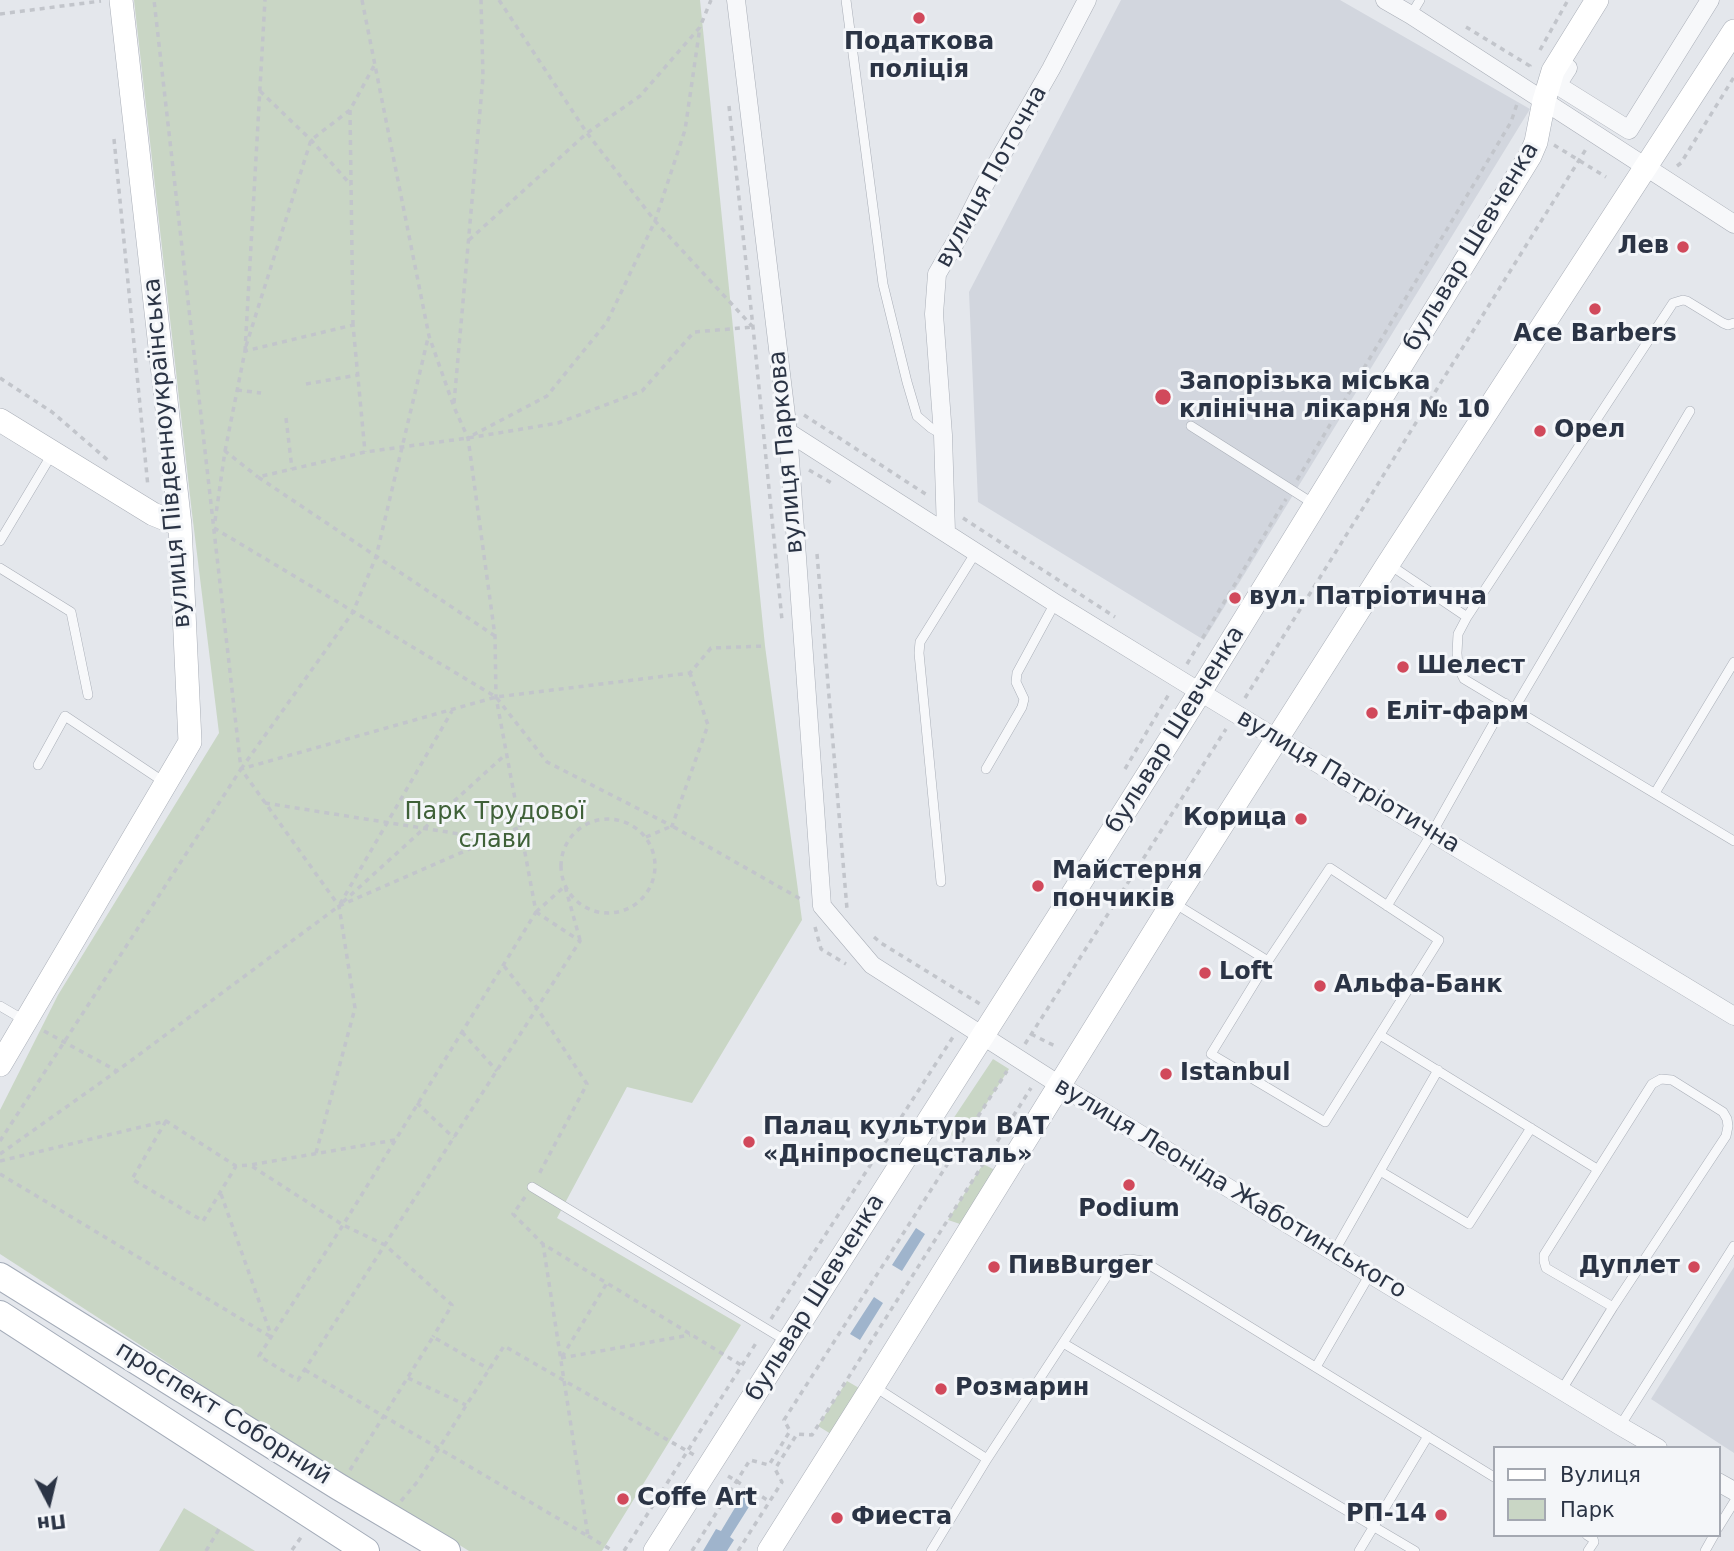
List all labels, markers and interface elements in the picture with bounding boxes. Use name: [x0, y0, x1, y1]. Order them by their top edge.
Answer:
marker: Податкова поліція: [911, 10, 927, 26]
place label: Податкова поліція: [844, 29, 994, 85]
street label: вулиця Поточна: [930, 81, 1054, 273]
street label: бульвар Шевченка: [1398, 137, 1546, 357]
place label: Лев: [1618, 233, 1669, 261]
marker: Лев: [1675, 239, 1691, 255]
street label: вулиця Південноукраїнська: [138, 277, 198, 629]
marker: Ace Barbers: [1587, 301, 1603, 317]
place label: Ace Barbers: [1513, 321, 1677, 349]
street label: вулиця Паркова: [764, 349, 810, 555]
place label: Запорізька міська клінічна лікарня № 10: [1179, 369, 1490, 425]
marker: Запорізька міська клінічна лікарня № 10: [1153, 387, 1173, 407]
place label: Орел: [1554, 417, 1625, 445]
marker: Орел: [1532, 423, 1548, 439]
place label: вул. Патріотична: [1249, 584, 1487, 612]
marker: вул. Патріотична: [1227, 590, 1243, 606]
street label: бульвар Шевченка: [1101, 621, 1251, 839]
place label: Шелест: [1417, 653, 1525, 681]
marker: Шелест: [1395, 659, 1411, 675]
place label: Еліт-фарм: [1386, 699, 1529, 727]
street label: вулиця Патріотична: [1231, 704, 1465, 860]
marker: Еліт-фарм: [1364, 705, 1380, 721]
park label: Парк Трудової слави: [405, 799, 585, 855]
place label: Корица: [1183, 805, 1287, 833]
marker: Корица: [1293, 811, 1309, 827]
place label: Майстерня пончиків: [1052, 858, 1202, 914]
marker: Майстерня пончиків: [1030, 878, 1046, 894]
place label: Loft: [1219, 959, 1273, 987]
marker: Loft: [1197, 965, 1213, 981]
place label: Альфа-Банк: [1334, 972, 1503, 1000]
marker: Альфа-Банк: [1312, 978, 1328, 994]
place label: Istanbul: [1180, 1060, 1290, 1088]
marker: Istanbul: [1158, 1066, 1174, 1082]
street label: вулиця Леоніда Жаботинського: [1049, 1072, 1411, 1306]
place label: Палац культури ВАТ «Дніпроспецсталь»: [763, 1114, 1049, 1170]
marker: Палац культури ВАТ «Дніпроспецсталь»: [741, 1134, 757, 1150]
marker: Podium: [1121, 1177, 1137, 1193]
street label: бульвар Шевченка: [741, 1189, 891, 1407]
place label: Podium: [1078, 1196, 1180, 1224]
place label: ПивBurger: [1008, 1253, 1153, 1281]
place label: Дуплет: [1579, 1253, 1680, 1281]
marker: ПивBurger: [986, 1259, 1002, 1275]
marker: Дуплет: [1686, 1259, 1702, 1275]
street label: проспект Соборний: [110, 1336, 336, 1492]
place label: Розмарин: [955, 1375, 1089, 1403]
marker: Розмарин: [933, 1381, 949, 1397]
legend: [1492, 1446, 1720, 1537]
text: Вулиця: [1560, 1463, 1641, 1487]
north arrow: [14, 1467, 84, 1537]
place label: Coffe Art: [637, 1485, 757, 1513]
marker: Coffe Art: [615, 1491, 631, 1507]
text: Парк: [1560, 1498, 1615, 1522]
place label: РП-14: [1346, 1501, 1427, 1529]
place label: Фиеста: [851, 1504, 952, 1532]
marker: РП-14: [1433, 1507, 1449, 1523]
text: Пн: [36, 1510, 67, 1536]
marker: Фиеста: [829, 1510, 845, 1526]

